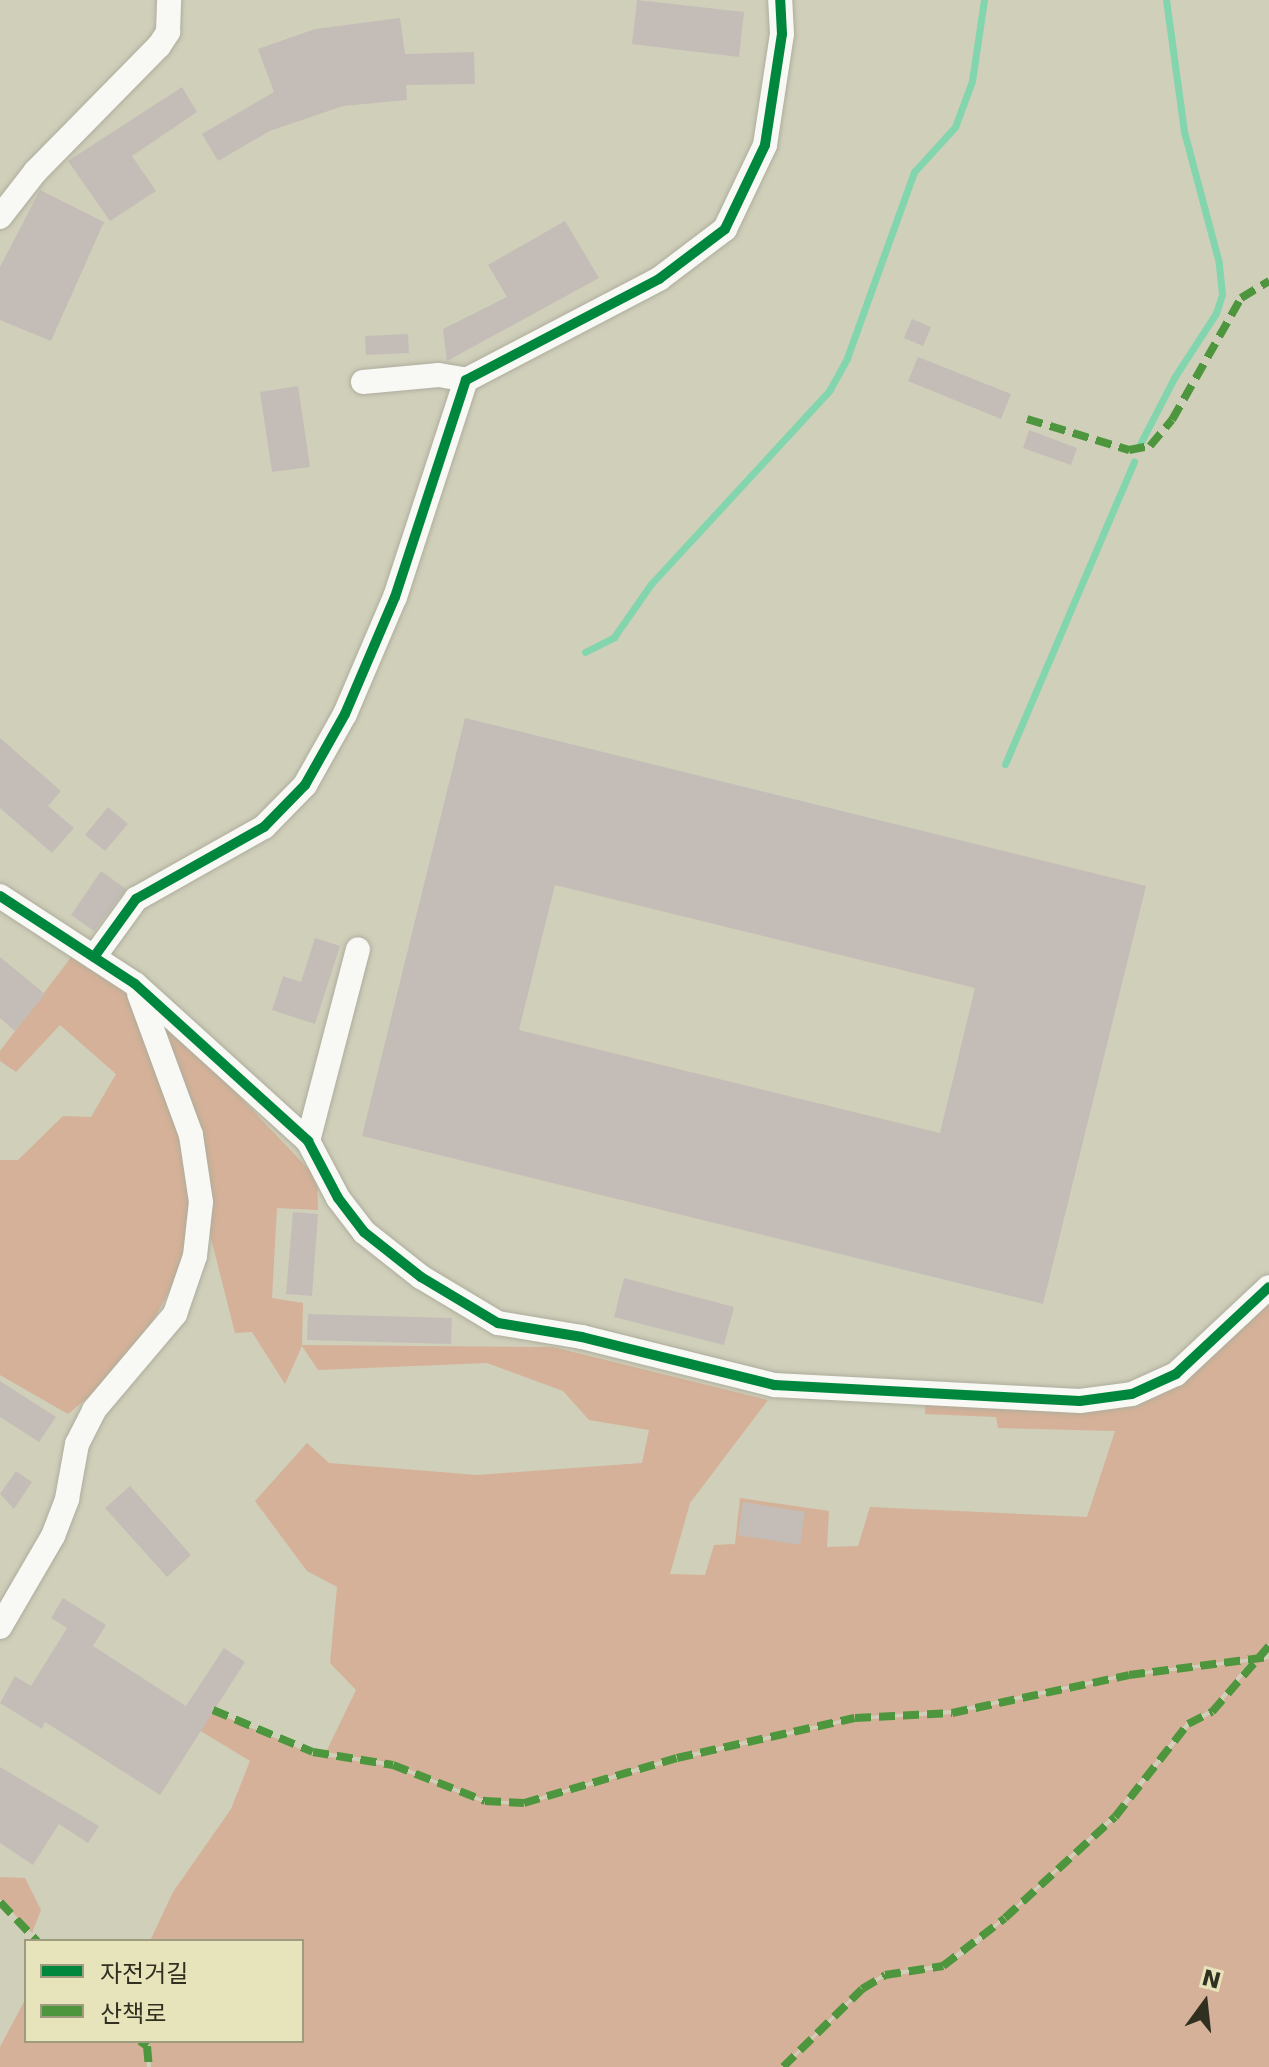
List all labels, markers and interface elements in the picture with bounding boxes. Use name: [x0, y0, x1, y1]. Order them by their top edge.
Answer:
legend: [24, 1939, 304, 2043]
text: 자전거길: [100, 1960, 188, 1988]
north arrow: [1165, 1963, 1245, 2043]
text: N: [1199, 1965, 1223, 1994]
text: 산책로: [100, 2000, 166, 2028]

